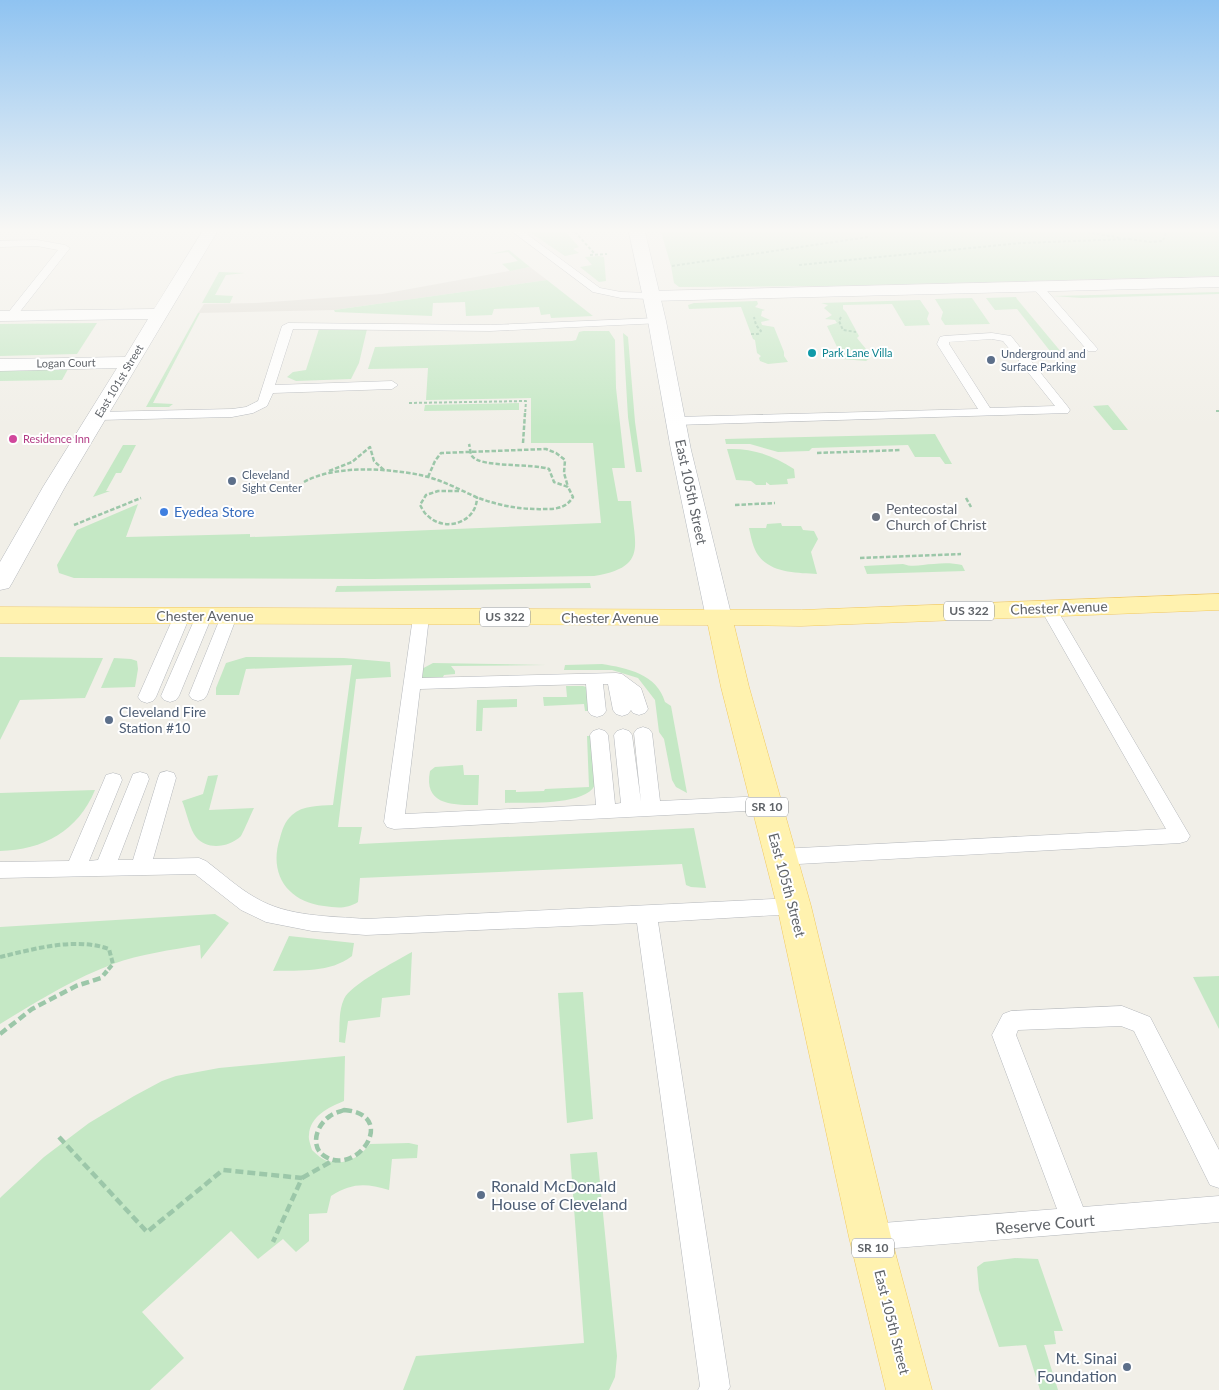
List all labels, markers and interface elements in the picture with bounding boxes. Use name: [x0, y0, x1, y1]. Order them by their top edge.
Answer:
street label: East 101st Street: [92, 342, 146, 420]
place label: Park Lane Villa: [822, 346, 893, 359]
marker: Park Lane Villa: [806, 347, 818, 359]
place label: Underground and Surface Parking: [1001, 347, 1086, 373]
marker: Underground and Surface Parking: [985, 354, 997, 366]
street label: Logan Court: [36, 355, 96, 370]
place label: Residence Inn: [23, 432, 90, 445]
marker: Residence Inn: [7, 433, 19, 445]
street label: East 105th Street: [672, 438, 711, 546]
place label: Cleveland Sight Center: [242, 468, 302, 494]
marker: Cleveland Sight Center: [226, 475, 238, 487]
place label: Pentecostal Church of Christ: [886, 500, 987, 533]
place label: Eyedea Store: [174, 503, 254, 520]
marker: Eyedea Store: [158, 506, 170, 518]
marker: Pentecostal Church of Christ: [870, 511, 882, 523]
street label: Chester Avenue: [1010, 597, 1108, 618]
road number: US 322: [944, 602, 994, 620]
street label: Chester Avenue: [156, 607, 254, 624]
road number: US 322: [480, 608, 530, 626]
street label: Chester Avenue: [561, 609, 659, 626]
place label: Cleveland Fire Station #10: [119, 703, 206, 736]
marker: Cleveland Fire Station #10: [103, 714, 115, 726]
road number: SR 10: [746, 798, 788, 816]
street label: East 105th Street: [765, 831, 810, 939]
place label: Ronald McDonald House of Cleveland: [491, 1176, 628, 1213]
marker: Ronald McDonald House of Cleveland: [475, 1189, 487, 1201]
street label: Reserve Court: [994, 1210, 1096, 1237]
road number: SR 10: [852, 1238, 894, 1258]
street label: East 105th Street: [871, 1268, 914, 1376]
place label: Mt. Sinai Foundation: [1037, 1348, 1117, 1385]
marker: Mt. Sinai Foundation: [1121, 1361, 1133, 1373]

